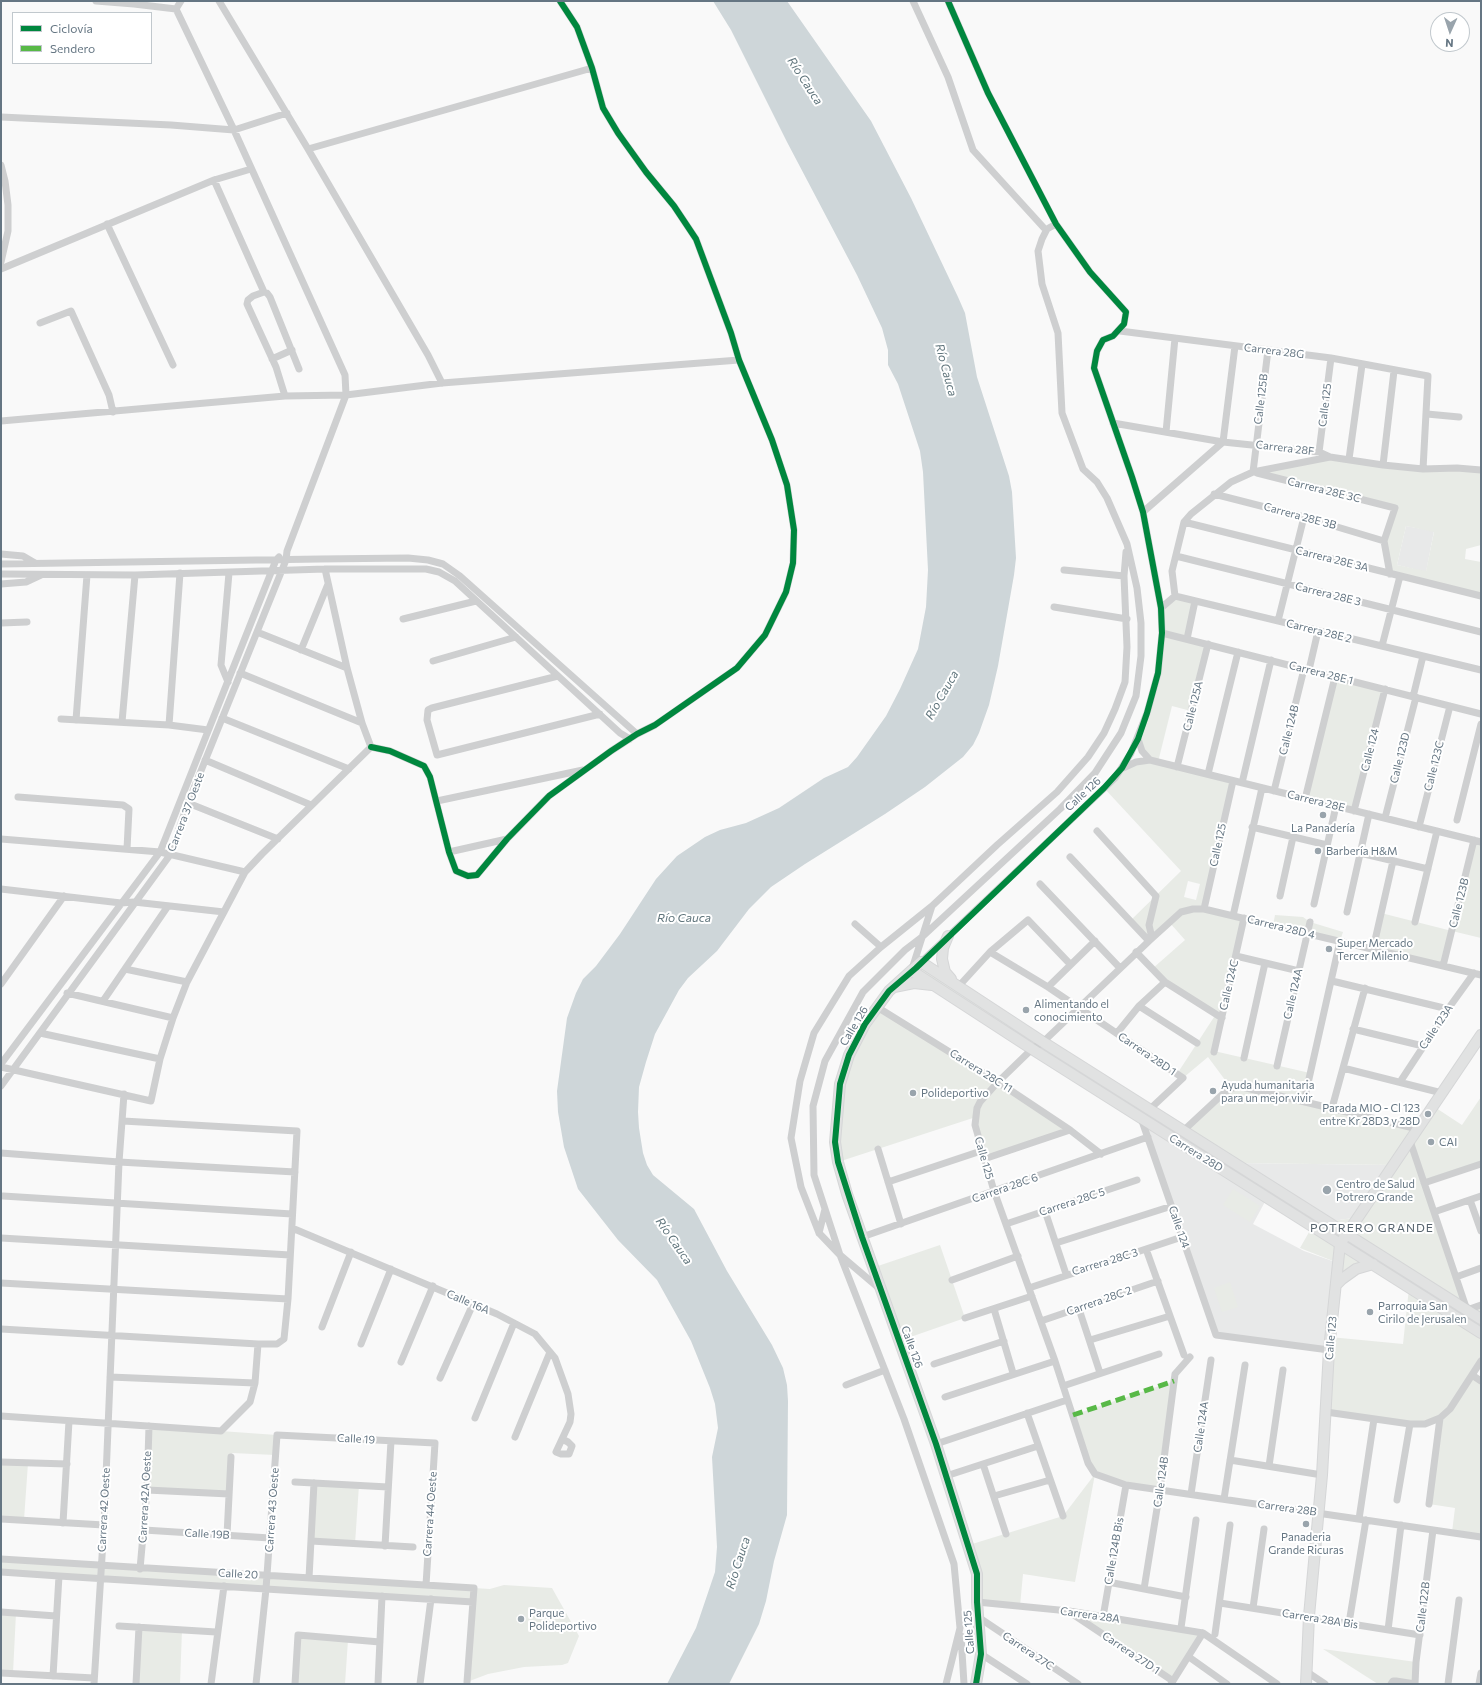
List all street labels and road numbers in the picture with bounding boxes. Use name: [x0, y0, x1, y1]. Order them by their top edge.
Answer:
street label: Carrera 28G: [1243, 341, 1305, 361]
street label: Calle 125B: [1251, 373, 1271, 425]
street label: Calle 125: [1316, 382, 1334, 428]
street label: Carrera 28F: [1255, 438, 1315, 458]
street label: Carrera 28E 3C: [1286, 475, 1362, 505]
street label: Carrera 28E 3B: [1262, 500, 1338, 532]
street label: Carrera 28E 3A: [1294, 544, 1370, 574]
street label: Carrera 28E 3: [1294, 579, 1362, 609]
street label: Carrera 28E 2: [1285, 616, 1353, 646]
street label: Carrera 28E 1: [1287, 659, 1355, 687]
street label: Calle 125A: [1180, 680, 1206, 732]
street label: Calle 124B: [1276, 704, 1302, 756]
street label: Calle 124: [1358, 727, 1382, 773]
street label: Calle 123D: [1387, 731, 1413, 785]
street label: Calle 123C: [1421, 739, 1447, 793]
street label: Carrera 37 Oeste: [165, 770, 207, 854]
street label: Calle 126: [1062, 774, 1104, 814]
street label: Carrera 28E: [1286, 787, 1346, 815]
street label: Calle 125: [1207, 822, 1229, 868]
street label: Calle 123B: [1446, 877, 1472, 929]
street label: Carrera 28D 4: [1246, 912, 1316, 942]
street label: Calle 124C: [1217, 958, 1241, 1012]
street label: Calle 124A: [1281, 967, 1305, 1021]
street label: Calle 123A: [1416, 1002, 1456, 1052]
street label: Calle 126: [837, 1004, 871, 1048]
street label: Carrera 28D 1: [1115, 1030, 1179, 1078]
street label: Carrera 28C 11: [947, 1046, 1015, 1096]
street label: Carrera 28D: [1167, 1131, 1225, 1175]
street label: Calle 125: [972, 1135, 996, 1181]
street label: Carrera 28C 6: [970, 1171, 1040, 1205]
street label: Carrera 28C 5: [1037, 1185, 1107, 1219]
street label: Calle 124: [1166, 1204, 1192, 1250]
street label: Carrera 28C 3: [1070, 1246, 1140, 1278]
street label: Carrera 28C 2: [1065, 1284, 1133, 1318]
street label: Calle 16A: [444, 1287, 492, 1317]
street label: Calle 123: [1323, 1316, 1339, 1360]
street label: Calle 126: [898, 1324, 926, 1370]
street label: Calle 124A: [1191, 1401, 1211, 1453]
street label: Calle 19: [337, 1431, 375, 1447]
street label: Carrera 42A Oeste: [136, 1451, 154, 1543]
street label: Calle 124B: [1151, 1456, 1171, 1508]
street label: Carrera 42 Oeste: [95, 1467, 113, 1553]
street label: Carrera 43 Oeste: [262, 1467, 282, 1553]
street label: Carrera 44 Oeste: [420, 1471, 440, 1557]
street label: Carrera 28B: [1257, 1497, 1317, 1519]
street label: Calle 124B Bis: [1102, 1516, 1126, 1586]
street label: Calle 19B: [184, 1526, 230, 1542]
street label: Calle 20: [218, 1566, 258, 1582]
street label: Calle 122B: [1413, 1581, 1433, 1633]
street label: Carrera 28A: [1059, 1604, 1121, 1626]
street label: Carrera 28A Bis: [1281, 1606, 1359, 1632]
street label: Calle 125: [961, 1610, 977, 1654]
street label: Carrera 27C: [1000, 1629, 1056, 1673]
street label: Carrera 27D 1: [1100, 1629, 1162, 1677]

